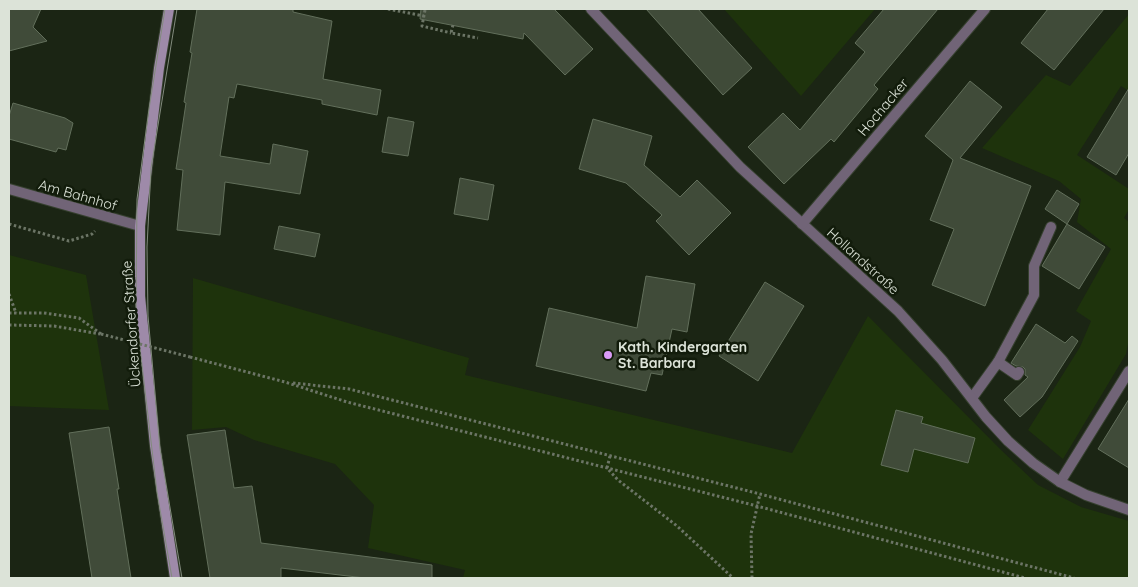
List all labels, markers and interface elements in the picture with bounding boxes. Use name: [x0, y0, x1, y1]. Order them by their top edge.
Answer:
street label: Hochacker: [854, 74, 913, 140]
street label: Am Bahnhof: [37, 175, 119, 215]
street label: Hollandstraße: [823, 224, 903, 298]
street label: Ückendorfer Straße: [118, 260, 144, 388]
place label: Kath. Kindergarten St. Barbara: [618, 338, 747, 372]
marker: Kath. Kindergarten St. Barbara: [602, 349, 614, 361]

